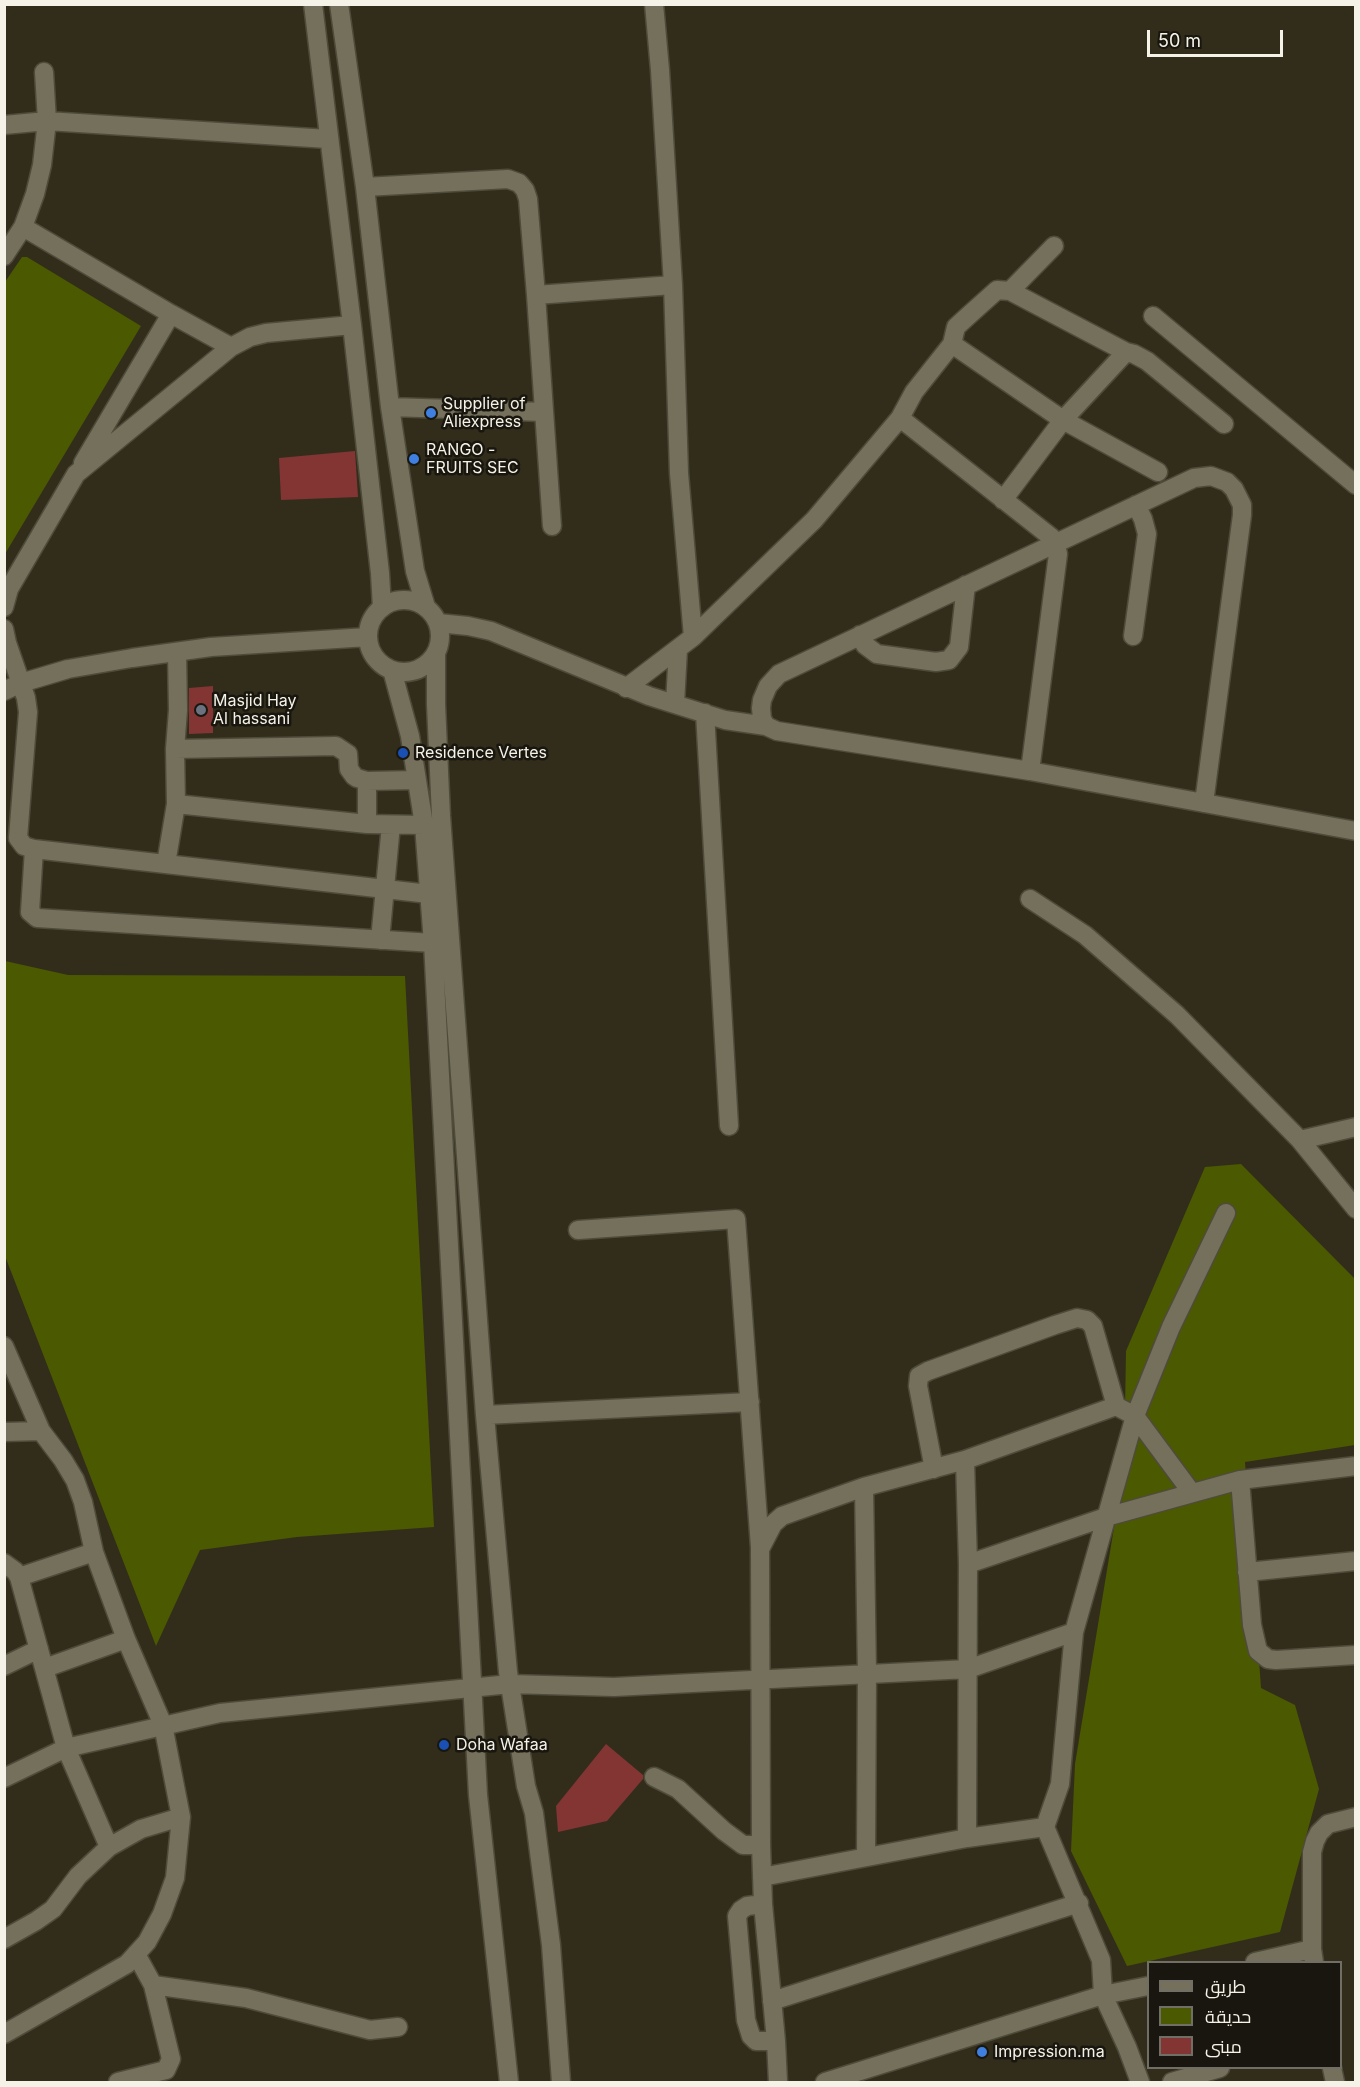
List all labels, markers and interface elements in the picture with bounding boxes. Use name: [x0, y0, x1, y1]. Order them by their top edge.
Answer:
scale bar: [1150, 18, 1286, 56]
text: 50 m: [1158, 30, 1201, 51]
place label: Supplier of Aliexpress: [443, 394, 525, 432]
marker: Supplier of Aliexpress: [424, 406, 438, 420]
place label: RANGO - FRUITS SEC: [426, 440, 519, 478]
marker: RANGO - FRUITS SEC: [407, 452, 421, 466]
place label: Masjid Hay Al hassani: [213, 691, 297, 729]
marker: Masjid Hay Al hassani: [194, 703, 208, 717]
place label: Residence Vertes: [415, 743, 547, 763]
marker: Residence Vertes: [396, 746, 410, 760]
place label: Doha Wafaa: [456, 1735, 548, 1755]
marker: Doha Wafaa: [437, 1738, 451, 1752]
legend: [1147, 1961, 1342, 2069]
text: طريق: [1205, 1976, 1246, 1997]
text: حديقة: [1205, 2006, 1251, 2027]
text: مبنى: [1205, 2036, 1242, 2057]
place label: Impression.ma: [994, 2042, 1105, 2062]
marker: Impression.ma: [975, 2045, 989, 2059]

